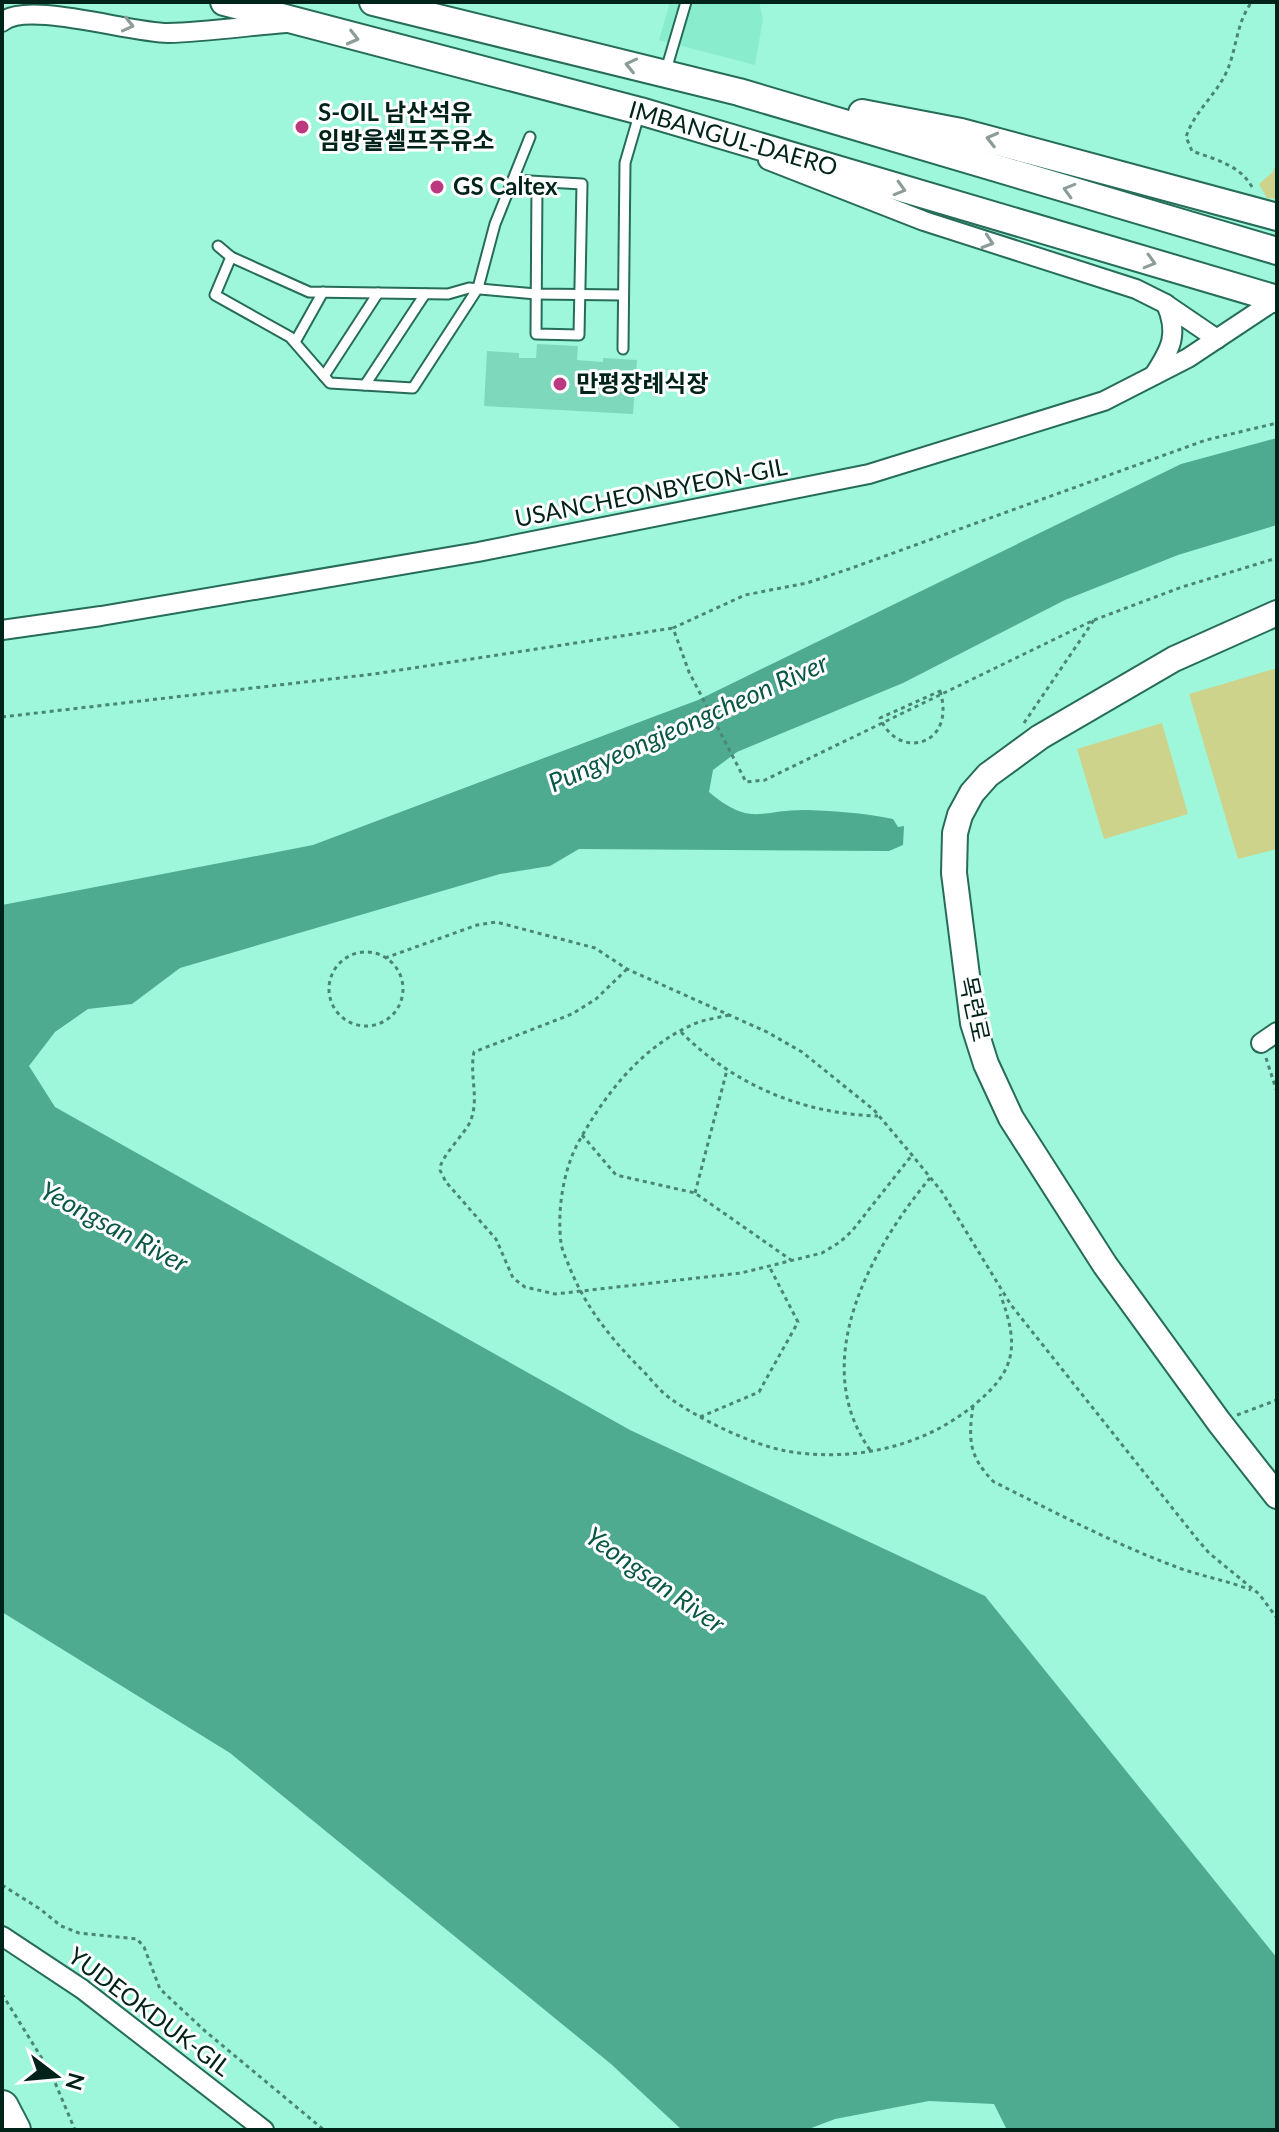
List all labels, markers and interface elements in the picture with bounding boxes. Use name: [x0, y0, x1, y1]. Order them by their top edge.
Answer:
one-way arrow: [121, 16, 135, 33]
one-way arrow: [345, 28, 359, 45]
one-way arrow: [624, 57, 638, 74]
street label: IMBANGUL-DAERO: [626, 94, 841, 181]
place label: S-OIL 남산석유 임방울셀프주유소: [318, 97, 495, 154]
marker: S-OIL 남산석유 임방울셀프주유소: [293, 118, 311, 136]
one-way arrow: [985, 132, 999, 149]
place label: GS Caltex: [453, 171, 558, 200]
marker: GS Caltex: [428, 178, 446, 196]
one-way arrow: [893, 180, 907, 196]
one-way arrow: [1063, 183, 1077, 199]
one-way arrow: [981, 233, 995, 249]
one-way arrow: [1142, 253, 1156, 269]
place label: 만평장례식장: [576, 368, 708, 397]
marker: 만평장례식장: [551, 375, 569, 393]
street label: USANCHEONBYEON-GIL: [512, 451, 789, 532]
water label: Pungyeongjeongcheon River: [543, 645, 833, 798]
street label: 목련로: [954, 973, 997, 1044]
water label: Yeongsan River: [35, 1174, 195, 1279]
water label: Yeongsan River: [580, 1519, 732, 1640]
street label: YUDEOKDUK-GIL: [63, 1940, 237, 2081]
north arrow: [16, 2036, 96, 2116]
text: N: [60, 2070, 91, 2094]

